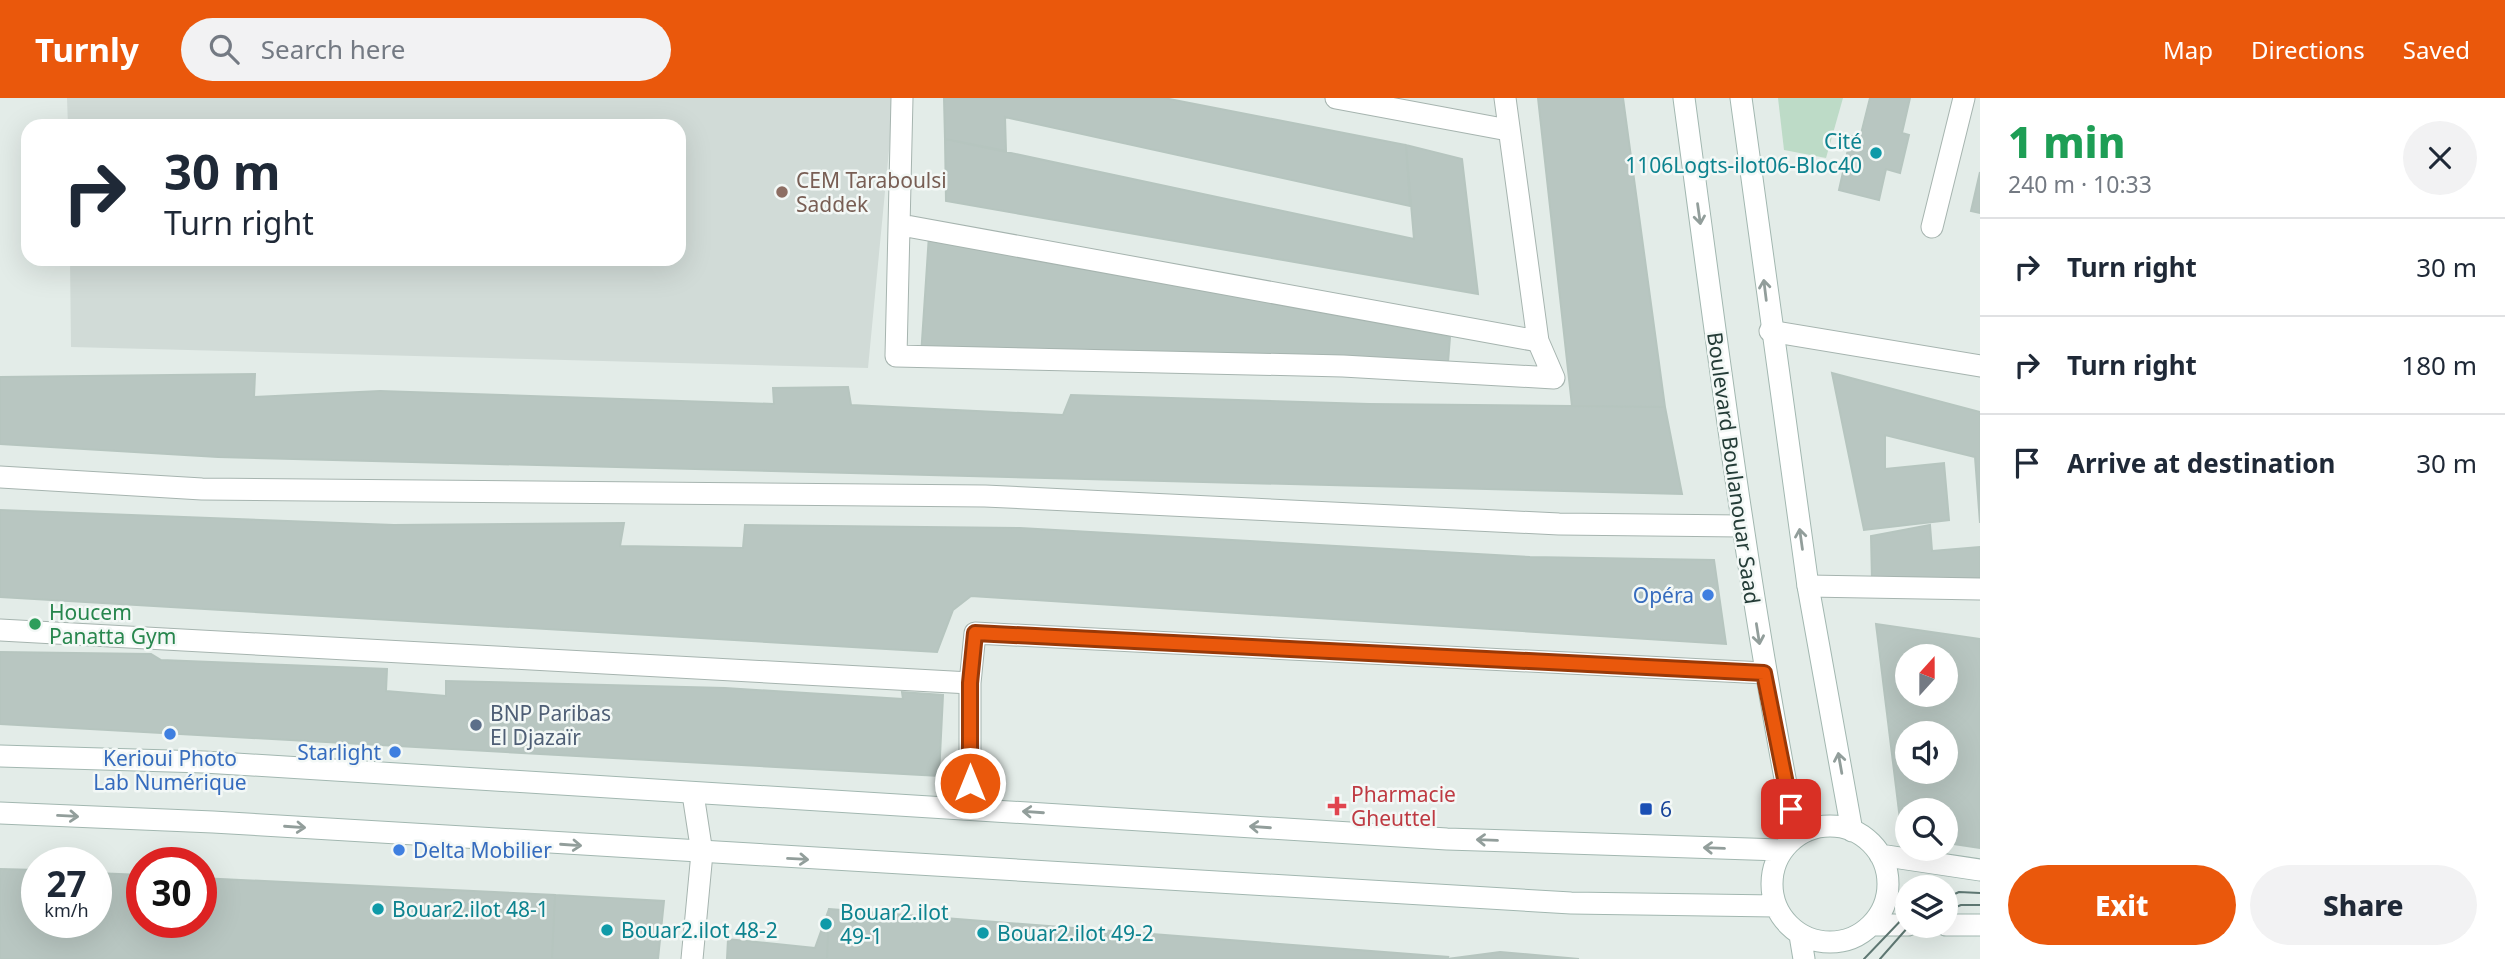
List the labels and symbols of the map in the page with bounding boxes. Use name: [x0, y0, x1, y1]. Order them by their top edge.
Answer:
place label: Cité 1106Logts-ilot06-Bloc40: [1625, 127, 1862, 179]
marker: Cité 1106Logts-ilot06-Bloc40: [1868, 145, 1884, 161]
place label: CEM Taraboulsi Saddek: [796, 166, 947, 218]
marker: CEM Taraboulsi Saddek: [774, 184, 790, 200]
one-way arrow: [1693, 202, 1706, 225]
one-way arrow: [1759, 279, 1772, 302]
street label: Boulevard Boulanouar Saad: [1701, 330, 1767, 606]
one-way arrow: [1794, 528, 1807, 551]
place label: Opéra: [1633, 581, 1694, 609]
marker: Opéra: [1700, 587, 1716, 603]
place label: Houcem Panatta Gym: [49, 598, 176, 650]
marker: Houcem Panatta Gym: [27, 616, 43, 632]
one-way arrow: [1752, 622, 1765, 645]
north arrow: [1895, 644, 1958, 707]
place label: BNP Paribas El Djazaïr: [490, 699, 611, 751]
marker: BNP Paribas El Djazaïr: [468, 717, 484, 733]
marker: Kerioui Photo Lab Numérique: [162, 726, 178, 742]
place label: Starlight: [297, 738, 381, 766]
place label: Kerioui Photo Lab Numérique: [93, 744, 247, 796]
marker: Starlight: [387, 744, 403, 760]
position arrow: [933, 746, 1007, 820]
one-way arrow: [1833, 752, 1846, 775]
pin: [1761, 779, 1821, 839]
place label: Pharmacie Gheuttel: [1351, 780, 1456, 832]
place label: 6: [1660, 795, 1672, 823]
marker: Pharmacie Gheuttel: [1329, 798, 1345, 814]
marker: 6: [1638, 801, 1654, 817]
one-way arrow: [1021, 806, 1044, 819]
one-way arrow: [56, 809, 79, 822]
one-way arrow: [1249, 820, 1271, 833]
one-way arrow: [284, 821, 307, 834]
one-way arrow: [1476, 834, 1499, 847]
place label: Delta Mobilier: [413, 836, 552, 864]
one-way arrow: [560, 839, 582, 852]
one-way arrow: [1703, 841, 1726, 854]
marker: Delta Mobilier: [391, 842, 407, 858]
speed limit sign: 30: [126, 847, 217, 938]
one-way arrow: [787, 852, 810, 865]
place label: Bouar2.ilot 48-1: [392, 895, 549, 923]
place label: Bouar2.ilot 49-1: [840, 898, 949, 950]
marker: Bouar2.ilot 48-1: [370, 901, 386, 917]
place label: Bouar2.ilot 48-2: [621, 916, 778, 944]
marker: Bouar2.ilot 49-1: [818, 916, 834, 932]
place label: Bouar2.ilot 49-2: [997, 919, 1154, 947]
marker: Bouar2.ilot 48-2: [599, 922, 615, 938]
marker: Bouar2.ilot 49-2: [975, 925, 991, 941]

